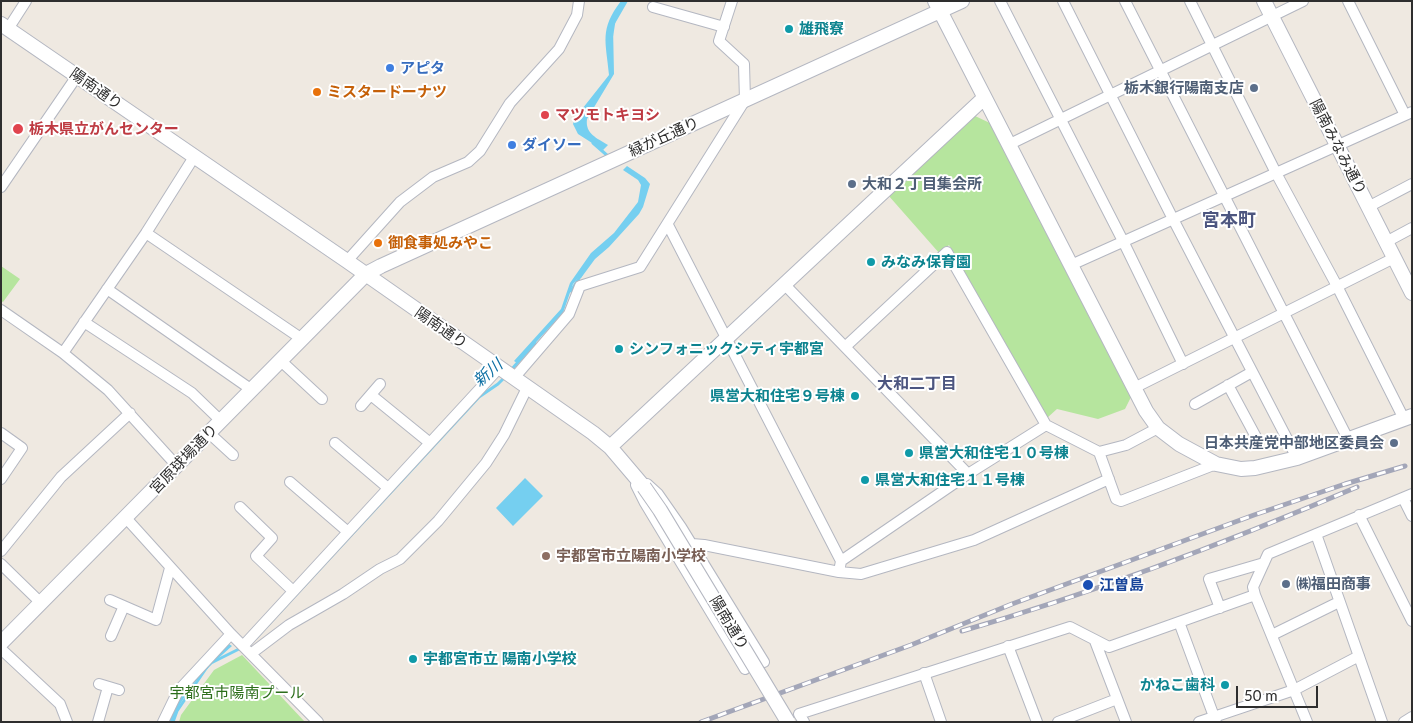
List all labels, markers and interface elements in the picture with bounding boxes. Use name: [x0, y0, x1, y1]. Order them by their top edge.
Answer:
place label: 雄飛寮: [799, 20, 844, 38]
marker: 雄飛寮: [783, 23, 795, 35]
place label: アピタ: [400, 59, 445, 77]
marker: アピタ: [384, 62, 396, 74]
street label: 陽南通り: [66, 64, 126, 114]
place label: 栃木銀行陽南支店: [1124, 79, 1244, 97]
marker: 栃木銀行陽南支店: [1248, 82, 1260, 94]
place label: ミスタードーナツ: [327, 83, 447, 101]
marker: ミスタードーナツ: [311, 86, 323, 98]
street label: 陽南みなみ通り: [1306, 96, 1370, 198]
place label: マツモトキヨシ: [555, 106, 660, 124]
marker: マツモトキヨシ: [539, 109, 551, 121]
street label: 緑が丘通り: [626, 114, 702, 160]
place label: 栃木県立がんセンター: [29, 120, 179, 138]
marker: 栃木県立がんセンター: [11, 122, 25, 136]
place label: ダイソー: [522, 136, 582, 154]
marker: ダイソー: [506, 139, 518, 151]
place label: 大和２丁目集会所: [862, 175, 982, 193]
marker: 大和２丁目集会所: [846, 178, 858, 190]
district label: 宮本町: [1202, 209, 1256, 231]
place label: 御食事処みやこ: [388, 234, 493, 252]
marker: 御食事処みやこ: [372, 237, 384, 249]
place label: みなみ保育園: [881, 253, 971, 271]
marker: みなみ保育園: [865, 256, 877, 268]
street label: 陽南通り: [411, 303, 471, 353]
place label: シンフォニックシティ宇都宮: [629, 340, 824, 358]
marker: シンフォニックシティ宇都宮: [613, 343, 625, 355]
water label: 新川: [470, 355, 506, 391]
district label: 大和二丁目: [877, 374, 957, 394]
place label: 県営大和住宅９号棟: [710, 387, 845, 405]
marker: 県営大和住宅９号棟: [849, 390, 861, 402]
street label: 宮原球場通り: [146, 420, 222, 498]
place label: 日本共産党中部地区委員会: [1204, 434, 1384, 452]
marker: 日本共産党中部地区委員会: [1388, 437, 1400, 449]
place label: 県営大和住宅１０号棟: [919, 444, 1069, 462]
marker: 県営大和住宅１０号棟: [903, 447, 915, 459]
place label: 県営大和住宅１１号棟: [875, 471, 1025, 489]
marker: 県営大和住宅１１号棟: [859, 474, 871, 486]
place label: 宇都宮市立陽南小学校: [556, 547, 706, 565]
marker: 宇都宮市立陽南小学校: [540, 550, 552, 562]
place label: ㈱福田商事: [1296, 575, 1371, 593]
place label: 江曽島: [1099, 576, 1144, 594]
marker: 江曽島: [1081, 578, 1095, 592]
marker: ㈱福田商事: [1280, 578, 1292, 590]
street label: 陽南通り: [706, 593, 752, 653]
place label: 宇都宮市立 陽南小学校: [423, 650, 577, 668]
marker: 宇都宮市立 陽南小学校: [407, 653, 419, 665]
place label: かねこ歯科: [1140, 676, 1215, 694]
scale bar: [1238, 676, 1320, 708]
marker: かねこ歯科: [1219, 679, 1231, 691]
park label: 宇都宮市陽南プール: [170, 684, 304, 702]
text: 50 m: [1244, 686, 1278, 704]

